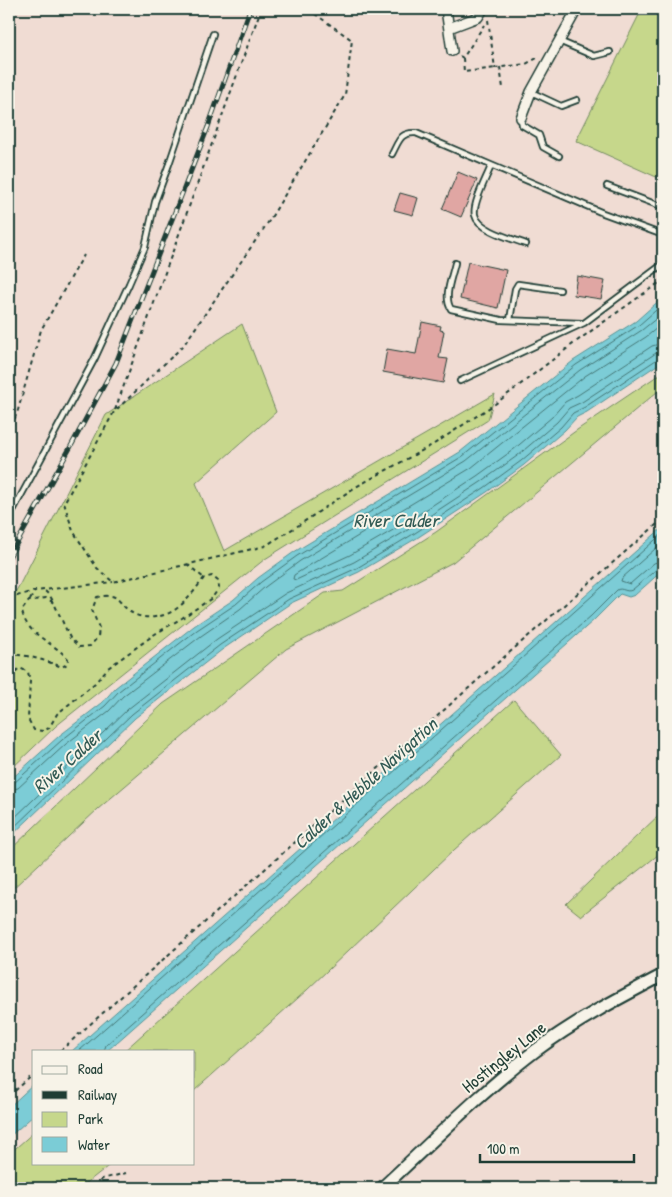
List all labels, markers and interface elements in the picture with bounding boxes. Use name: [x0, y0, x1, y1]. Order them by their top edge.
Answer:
water label: River Calder: [354, 507, 441, 533]
water label: Calder & Hebble Navigation: [287, 710, 444, 855]
water label: River Calder: [27, 721, 109, 799]
street label: Hostingley Lane: [456, 1015, 551, 1098]
legend: [32, 1050, 195, 1164]
text: Road: [78, 1058, 103, 1079]
text: Railway: [78, 1084, 117, 1105]
text: Park: [78, 1108, 103, 1129]
scale bar: [480, 1132, 633, 1164]
text: Water: [78, 1134, 110, 1155]
text: 100 m: [487, 1138, 520, 1159]

